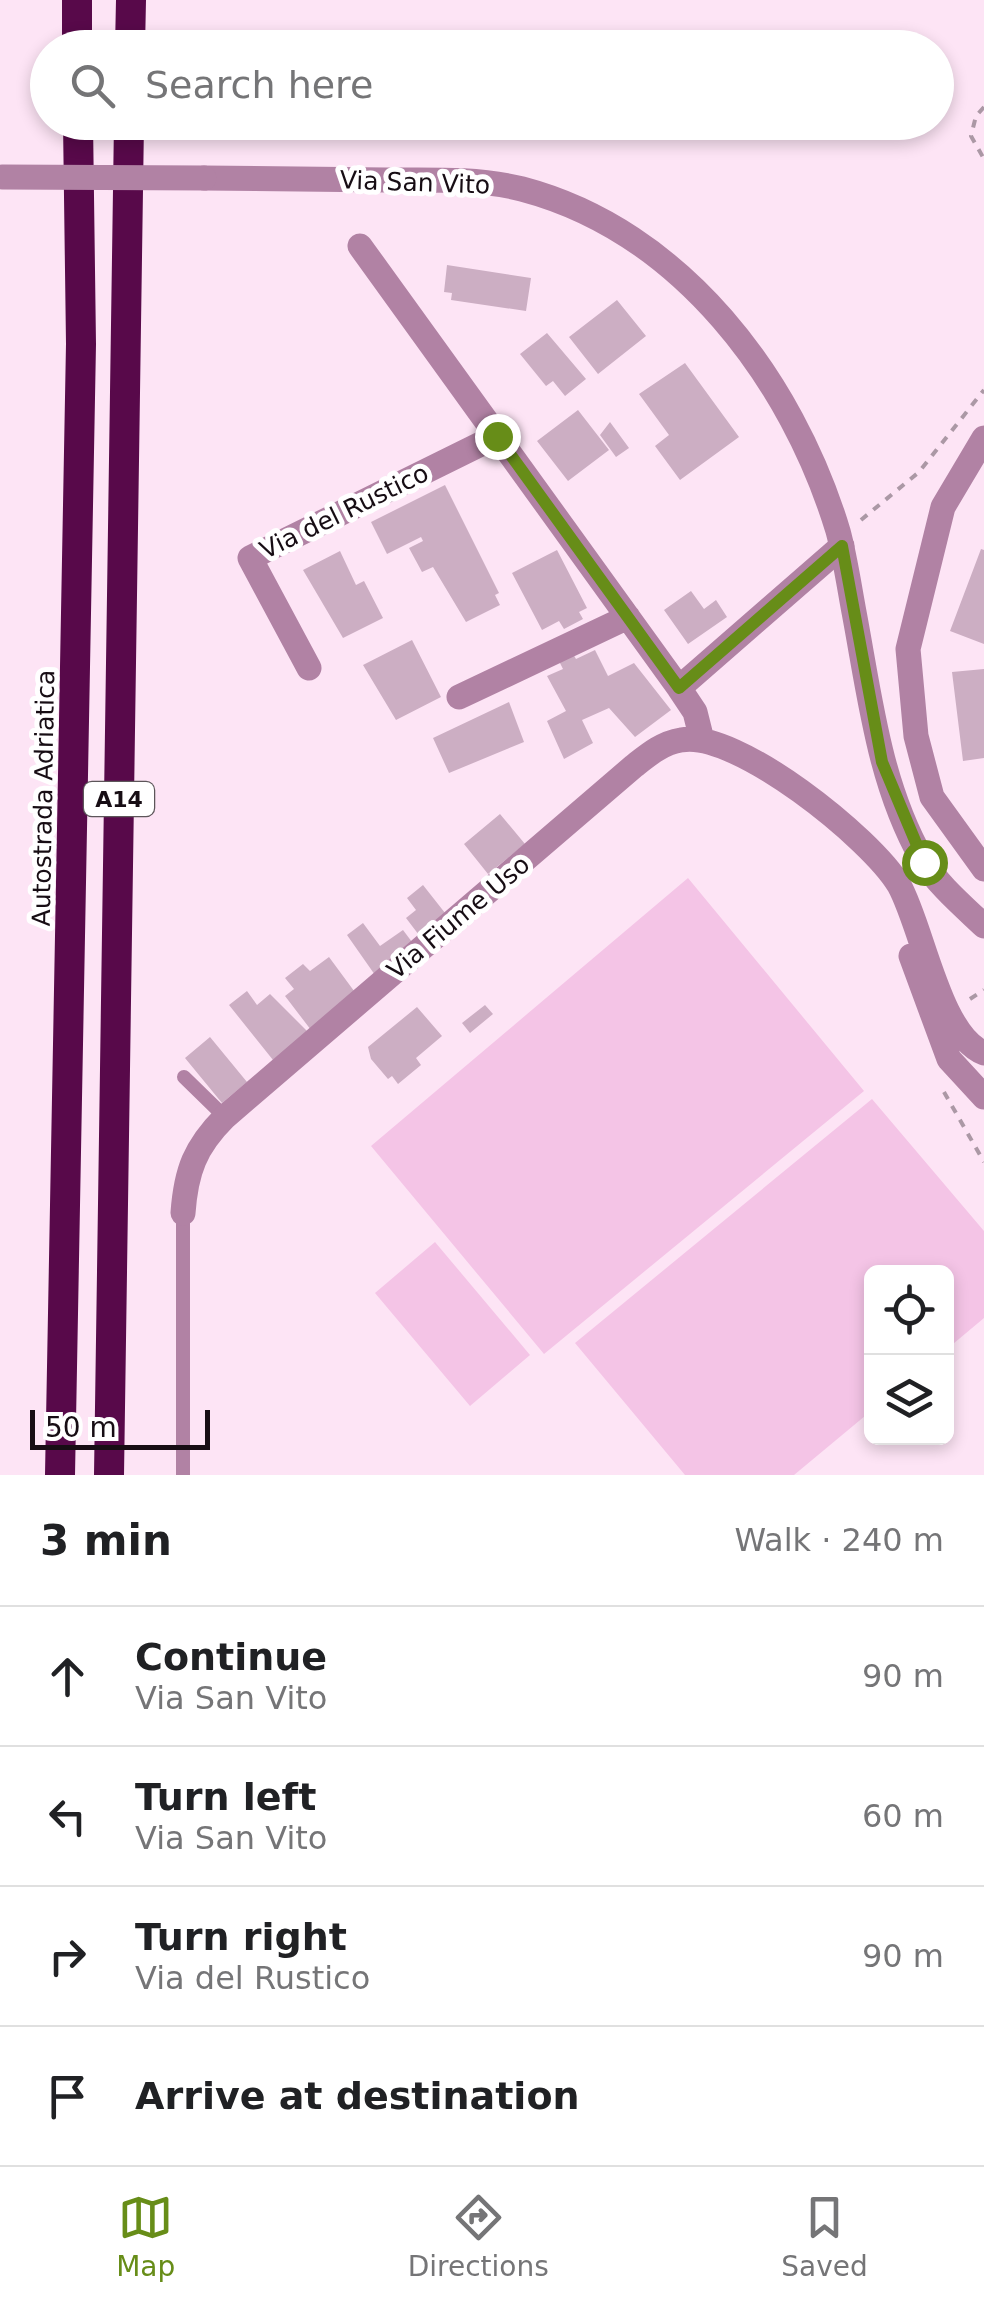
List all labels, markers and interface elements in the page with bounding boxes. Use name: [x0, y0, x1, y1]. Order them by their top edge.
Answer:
search box: [30, 30, 954, 140]
icon: search: [65, 58, 120, 113]
text: Search here: [145, 63, 373, 107]
street label: Via San Vito: [339, 165, 491, 200]
route end: [475, 414, 521, 460]
street label: Via del Rustico: [255, 458, 433, 565]
street label: Autostrada Adriatica: [27, 670, 60, 926]
road number: A14: [84, 782, 154, 816]
route start: [902, 840, 948, 886]
street label: Via Fiume Uso: [381, 850, 535, 985]
map controls: [864, 1265, 954, 1445]
button: locate: [864, 1265, 954, 1355]
button: layers: [864, 1355, 954, 1445]
scale bar: [30, 1405, 210, 1450]
text: 50 m: [45, 1411, 117, 1444]
text: 3 min: [40, 1516, 172, 1565]
text: Walk · 240 m: [734, 1521, 944, 1559]
text: Continue: [135, 1635, 327, 1679]
icon: ahead: [40, 1649, 95, 1704]
text: 90 m: [862, 1657, 944, 1695]
text: Via San Vito: [135, 1679, 327, 1717]
text: Turn left: [135, 1775, 316, 1819]
icon: left: [40, 1789, 95, 1844]
text: 60 m: [862, 1797, 944, 1835]
text: Via San Vito: [135, 1819, 327, 1857]
text: Turn right: [135, 1915, 347, 1959]
icon: right: [40, 1929, 95, 1984]
text: 90 m: [862, 1937, 944, 1975]
text: Via del Rustico: [135, 1959, 370, 1997]
icon: arrive: [40, 2069, 95, 2124]
text: Arrive at destination: [135, 2074, 580, 2118]
tab: Map: [116, 2190, 175, 2283]
tab: Directions: [408, 2190, 549, 2283]
tab: Saved: [781, 2190, 868, 2283]

